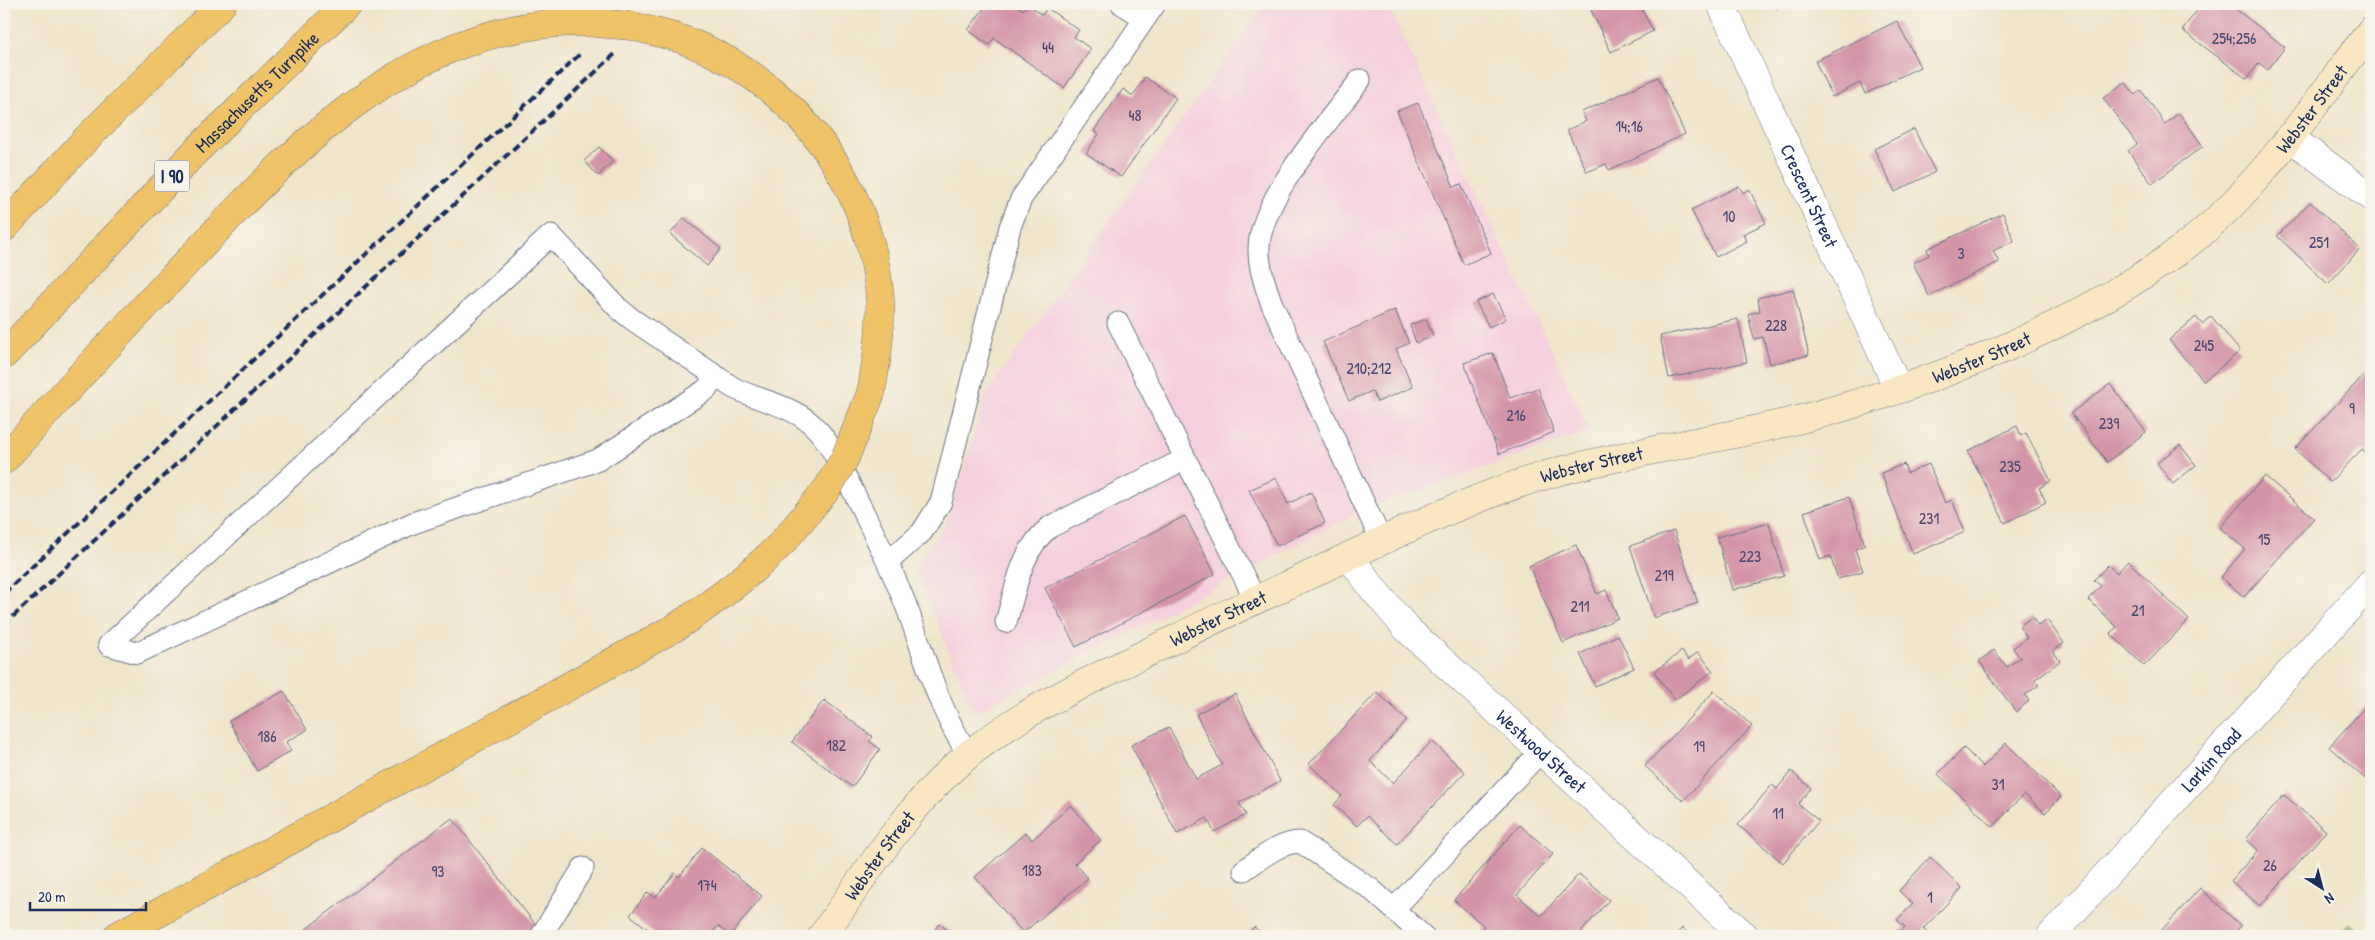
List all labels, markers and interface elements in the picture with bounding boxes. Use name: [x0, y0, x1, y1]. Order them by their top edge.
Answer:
street label: Massachusetts Turnpike: [189, 25, 325, 158]
house number: 254;256: [2212, 27, 2256, 49]
house number: 44: [1042, 36, 1054, 58]
street label: Webster Street: [2270, 59, 2354, 159]
house number: 48: [1129, 104, 1142, 126]
house number: 14;16: [1615, 115, 1643, 137]
street label: Crescent Street: [1774, 140, 1845, 252]
road number: I 90: [154, 160, 190, 192]
house number: 10: [1723, 205, 1735, 227]
house number: 251: [2309, 231, 2329, 253]
house number: 3: [1957, 242, 1965, 264]
house number: 228: [1765, 314, 1787, 336]
street label: Webster Street: [1928, 325, 2035, 389]
house number: 245: [2194, 334, 2214, 356]
house number: 210;212: [1347, 357, 1392, 379]
house number: 9: [2349, 397, 2355, 419]
house number: 216: [1506, 404, 1526, 426]
house number: 239: [2099, 412, 2119, 434]
street label: Webster Street: [1537, 439, 1646, 489]
house number: 235: [1999, 455, 2021, 477]
house number: 231: [1919, 507, 1939, 529]
house number: 15: [2258, 528, 2271, 550]
house number: 223: [1739, 545, 1761, 567]
house number: 219: [1654, 564, 1674, 586]
street label: Webster Street: [1165, 584, 1271, 653]
house number: 211: [1570, 595, 1590, 617]
house number: 21: [2131, 599, 2145, 621]
street label: Westwood Street: [1491, 703, 1593, 799]
street label: Larkin Road: [2175, 722, 2247, 797]
house number: 186: [257, 725, 277, 747]
house number: 182: [826, 734, 847, 756]
house number: 19: [1693, 735, 1705, 757]
house number: 31: [1992, 773, 2005, 795]
house number: 11: [1772, 802, 1784, 824]
street label: Webster Street: [838, 805, 921, 905]
house number: 26: [2263, 854, 2277, 876]
house number: 183: [1022, 859, 1042, 881]
house number: 93: [431, 860, 445, 882]
north arrow: [2298, 862, 2348, 912]
house number: 174: [697, 874, 717, 896]
scale bar: [30, 880, 146, 912]
text: 20 m: [38, 886, 65, 907]
house number: 1: [1927, 886, 1933, 908]
text: N: [2321, 889, 2339, 909]

